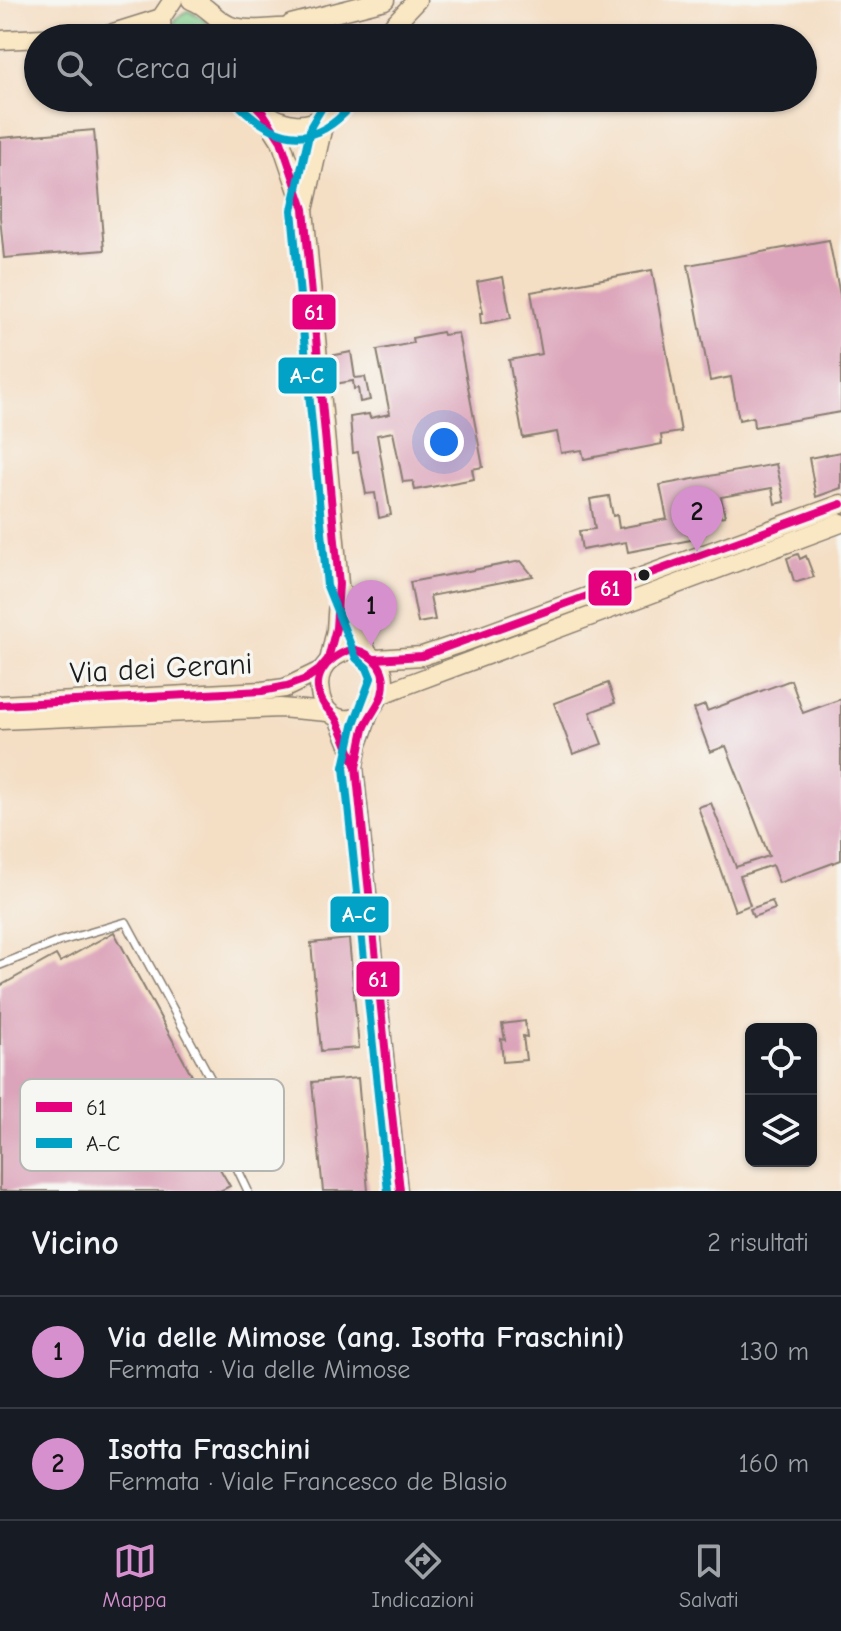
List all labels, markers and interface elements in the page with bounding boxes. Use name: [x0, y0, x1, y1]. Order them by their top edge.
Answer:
search box: [24, 24, 817, 112]
icon: search: [52, 46, 96, 90]
text: Cerca qui: [116, 51, 238, 86]
line badge: 61: [291, 293, 337, 331]
text: 61: [304, 300, 324, 326]
line badge: A-C: [277, 356, 338, 395]
text: A-C: [290, 363, 324, 389]
your location: [424, 422, 464, 462]
pin: 2: [671, 486, 723, 552]
unlabelled marker: [636, 567, 652, 583]
line badge: 61: [587, 569, 633, 607]
text: 61: [600, 576, 620, 602]
pin: 1: [345, 580, 397, 646]
street label: Via dei Gerani: [69, 646, 253, 691]
line badge: A-C: [329, 895, 390, 934]
text: A-C: [342, 902, 376, 928]
line badge: 61: [355, 960, 401, 998]
text: 61: [368, 967, 388, 993]
map controls: [745, 1023, 817, 1167]
button: locate: [745, 1023, 817, 1095]
legend: [20, 1079, 284, 1171]
text: 61: [86, 1095, 107, 1121]
button: layers: [745, 1095, 817, 1167]
text: A-C: [86, 1131, 120, 1157]
text: Vicino: [32, 1223, 119, 1263]
text: 2 risultati: [707, 1228, 809, 1258]
text: Via delle Mimose (ang. Isotta Fraschini): [108, 1320, 624, 1355]
text: 1: [53, 1337, 63, 1367]
text: 130 m: [740, 1337, 809, 1367]
text: Fermata · Via delle Mimose: [108, 1355, 410, 1385]
text: Isotta Fraschini: [108, 1432, 311, 1467]
text: 2: [52, 1449, 64, 1479]
text: 160 m: [739, 1449, 809, 1479]
text: Fermata · Viale Francesco de Blasio: [108, 1467, 508, 1497]
tab: Mappa: [102, 1539, 167, 1613]
tab: Indicazioni: [372, 1539, 474, 1613]
tab: Salvati: [679, 1539, 739, 1613]

